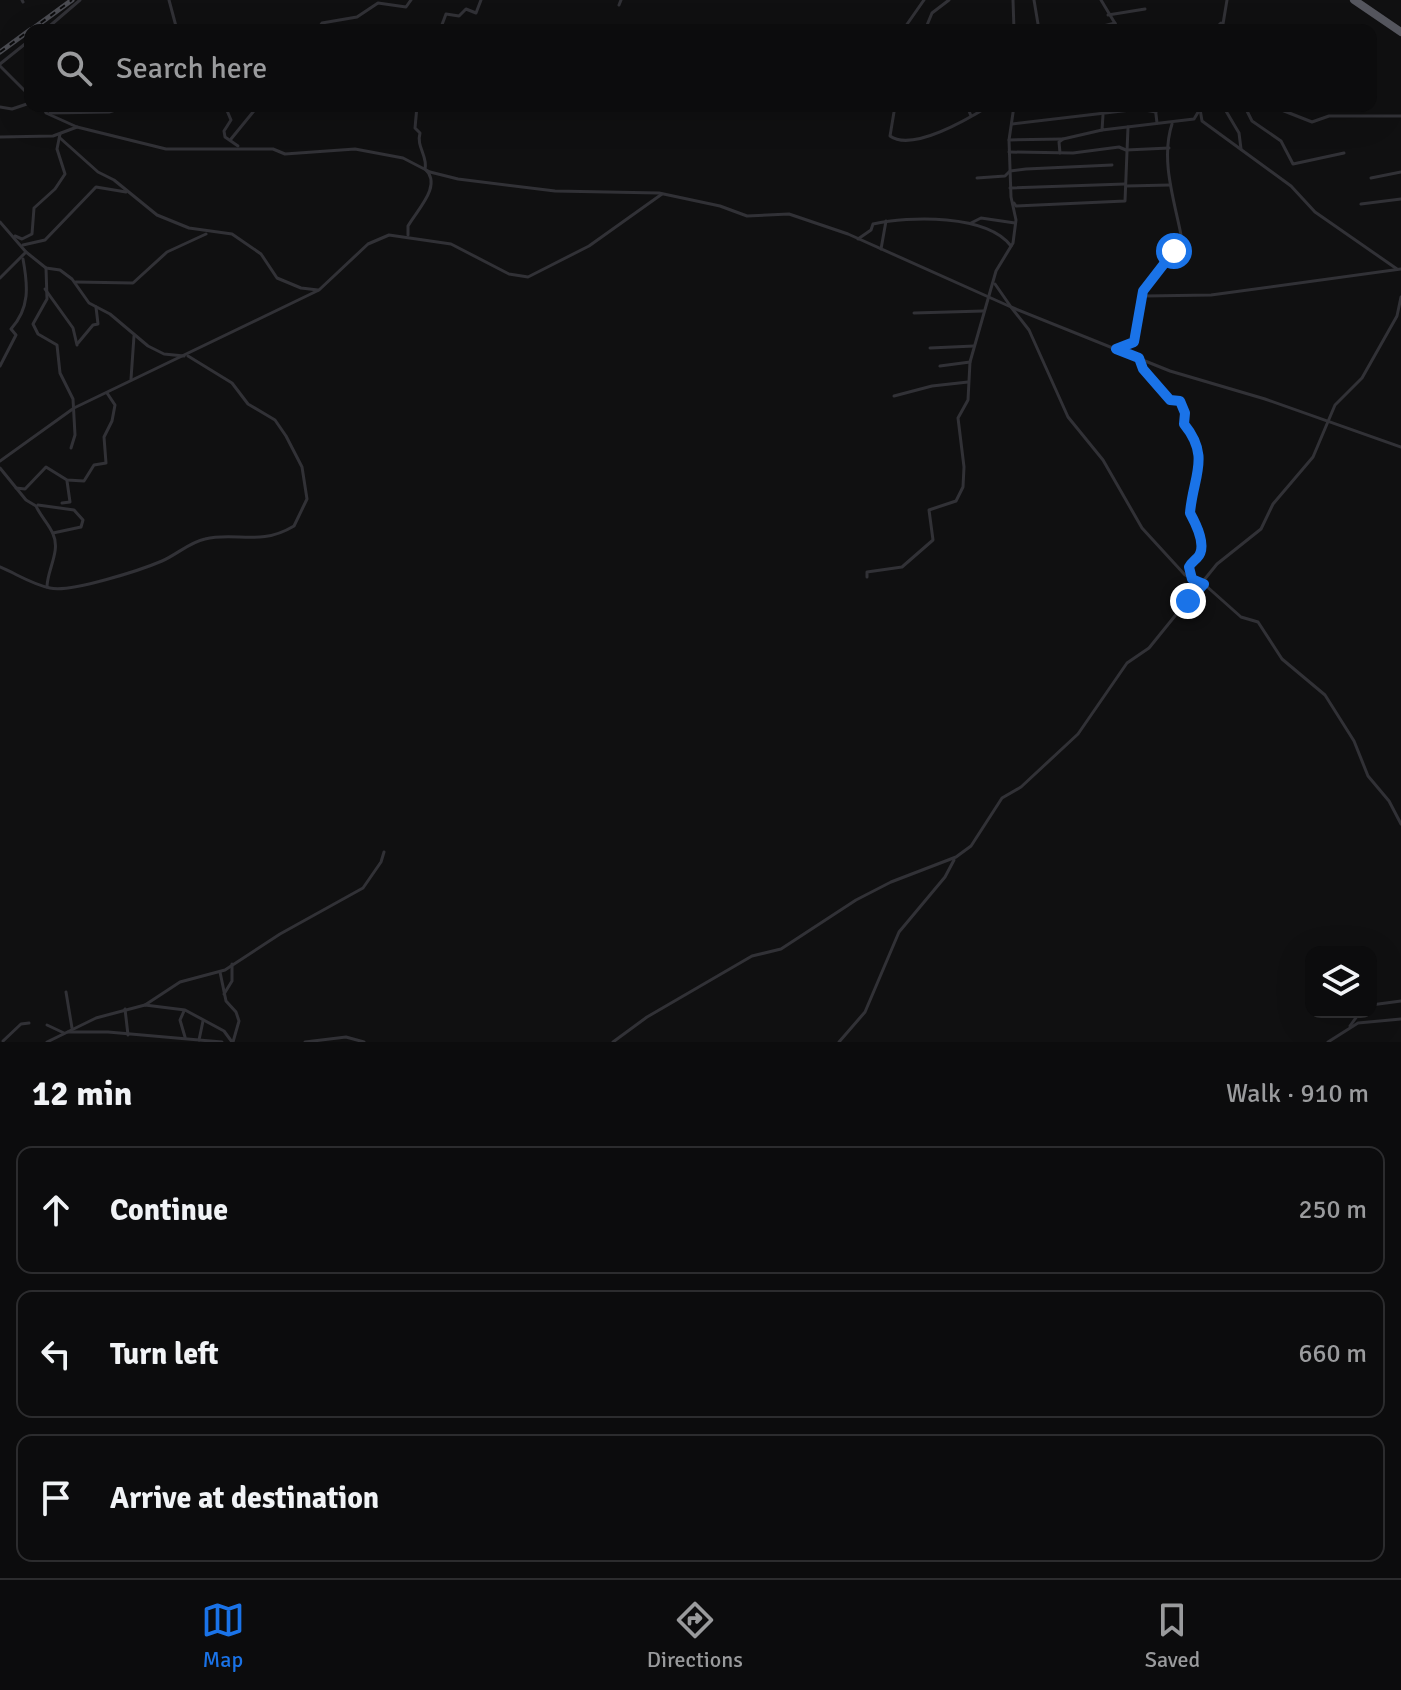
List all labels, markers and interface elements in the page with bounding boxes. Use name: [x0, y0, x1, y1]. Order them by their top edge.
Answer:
search box: [24, 24, 1377, 112]
icon: search: [52, 46, 96, 90]
text: Search here: [116, 50, 267, 87]
route start: [1156, 233, 1192, 269]
route end: [1170, 583, 1206, 619]
map controls: [1305, 946, 1377, 1018]
button: layers: [1305, 946, 1377, 1018]
text: 12 min: [32, 1073, 132, 1115]
text: Walk · 910 m: [1226, 1078, 1369, 1110]
icon: ahead: [34, 1188, 78, 1232]
text: Continue: [110, 1192, 228, 1229]
text: 250 m: [1298, 1194, 1367, 1226]
icon: left: [34, 1332, 78, 1376]
text: Turn left: [110, 1336, 219, 1373]
text: 660 m: [1298, 1338, 1367, 1370]
icon: arrive: [34, 1476, 78, 1520]
text: Arrive at destination: [110, 1480, 379, 1517]
tab: Map: [201, 1598, 245, 1673]
tab: Directions: [647, 1598, 743, 1673]
tab: Saved: [1145, 1598, 1200, 1673]

